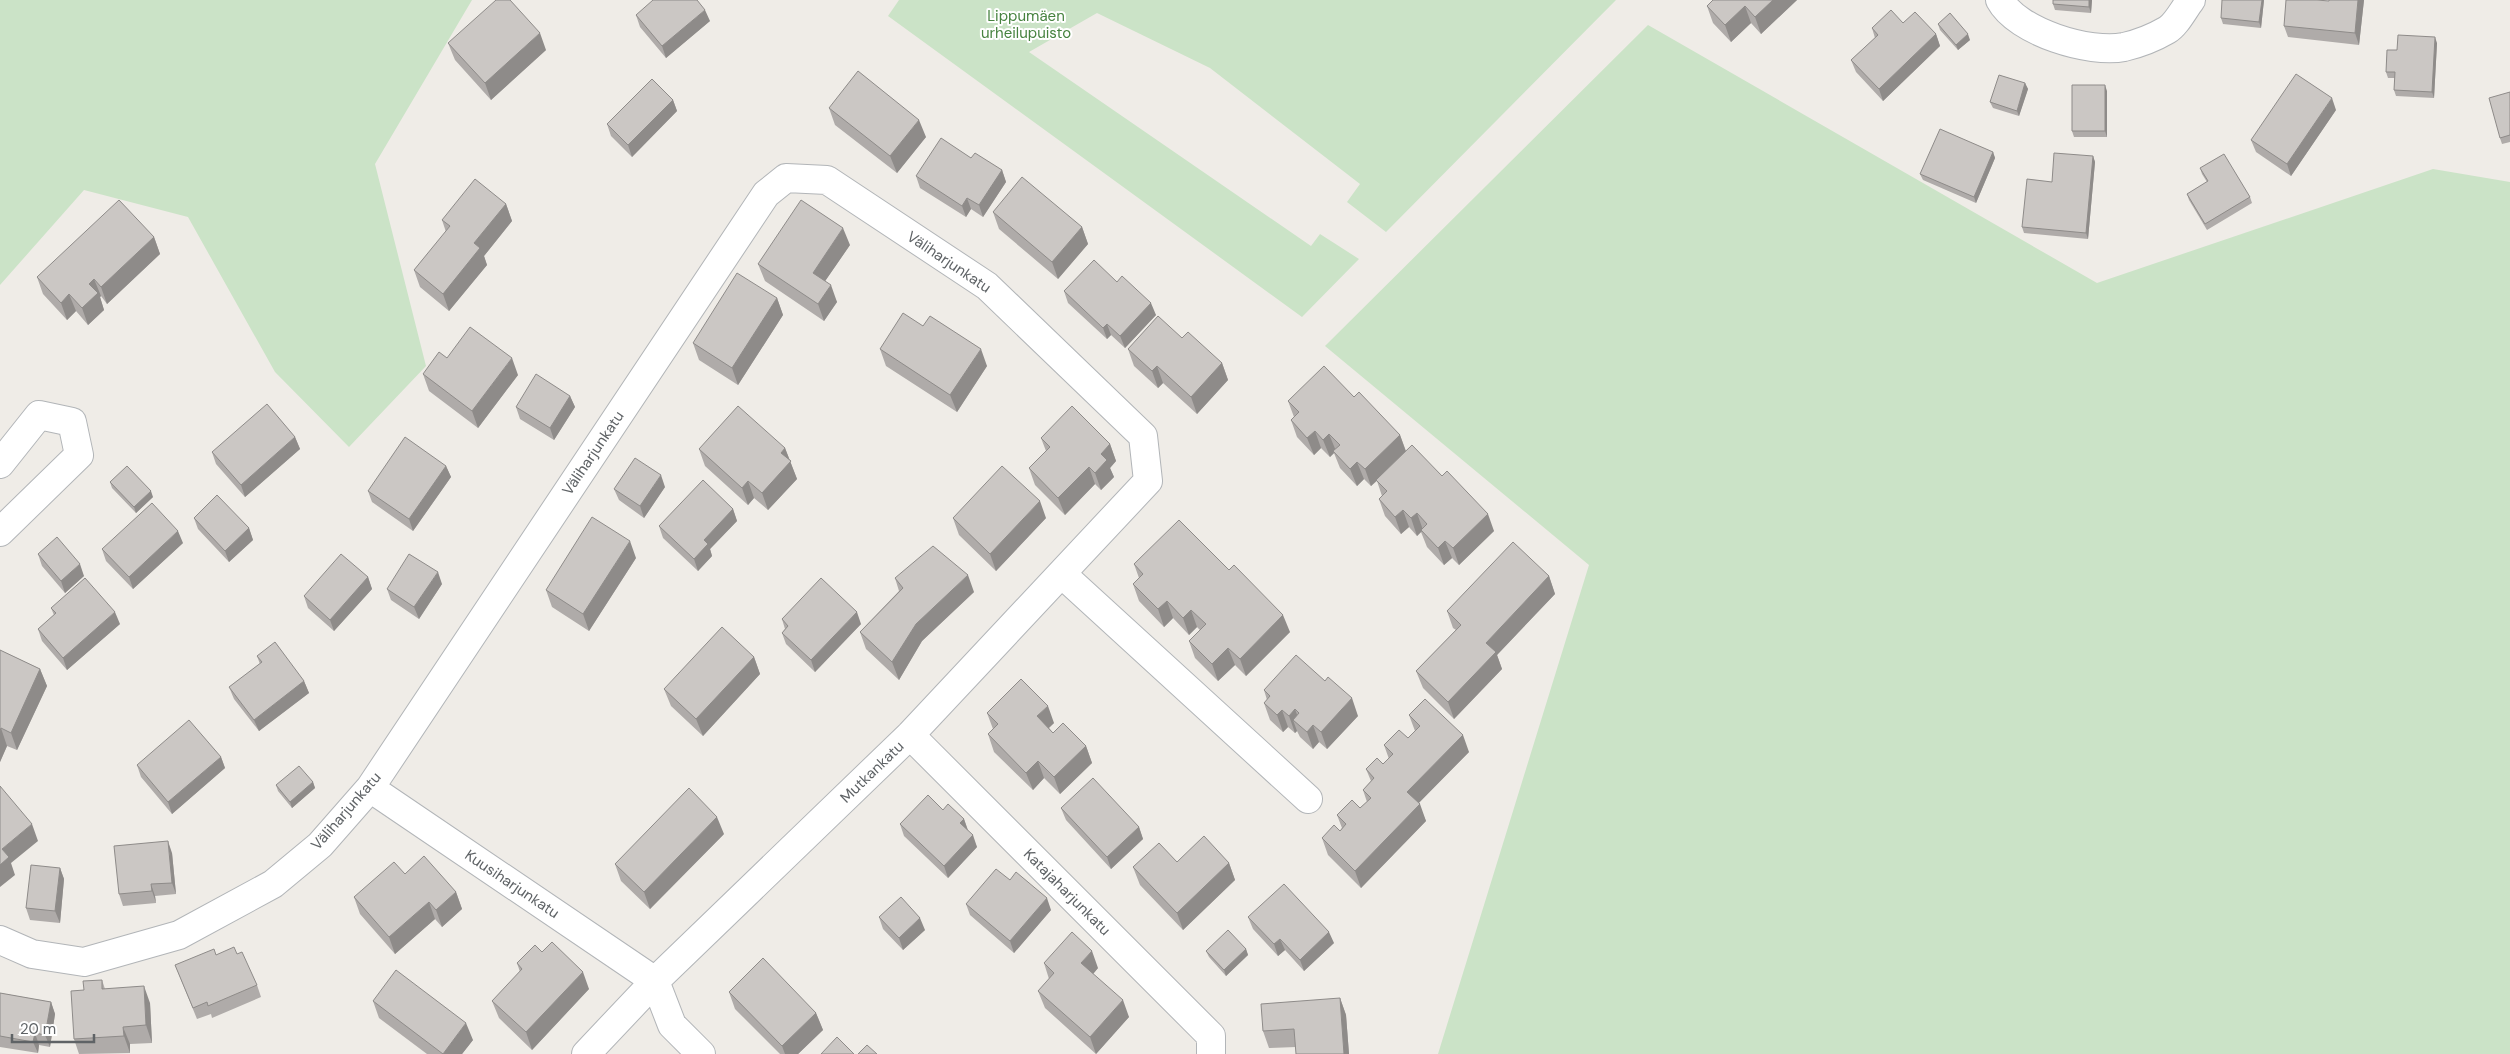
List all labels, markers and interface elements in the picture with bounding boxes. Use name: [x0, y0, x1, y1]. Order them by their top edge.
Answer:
park label: Lippumäen urheilupuisto: [981, 6, 1071, 43]
street label: Väliharjunkatu: [903, 226, 995, 298]
street label: Väliharjunkatu: [557, 407, 629, 499]
street label: Mutkankatu: [836, 737, 908, 807]
street label: Väliharjunkatu: [306, 768, 386, 854]
street label: Katajaharjunkatu: [1019, 844, 1115, 940]
street label: Kuusiharjunkatu: [461, 845, 563, 923]
scale bar: [12, 1012, 95, 1044]
text: 20 m: [20, 1019, 56, 1039]

